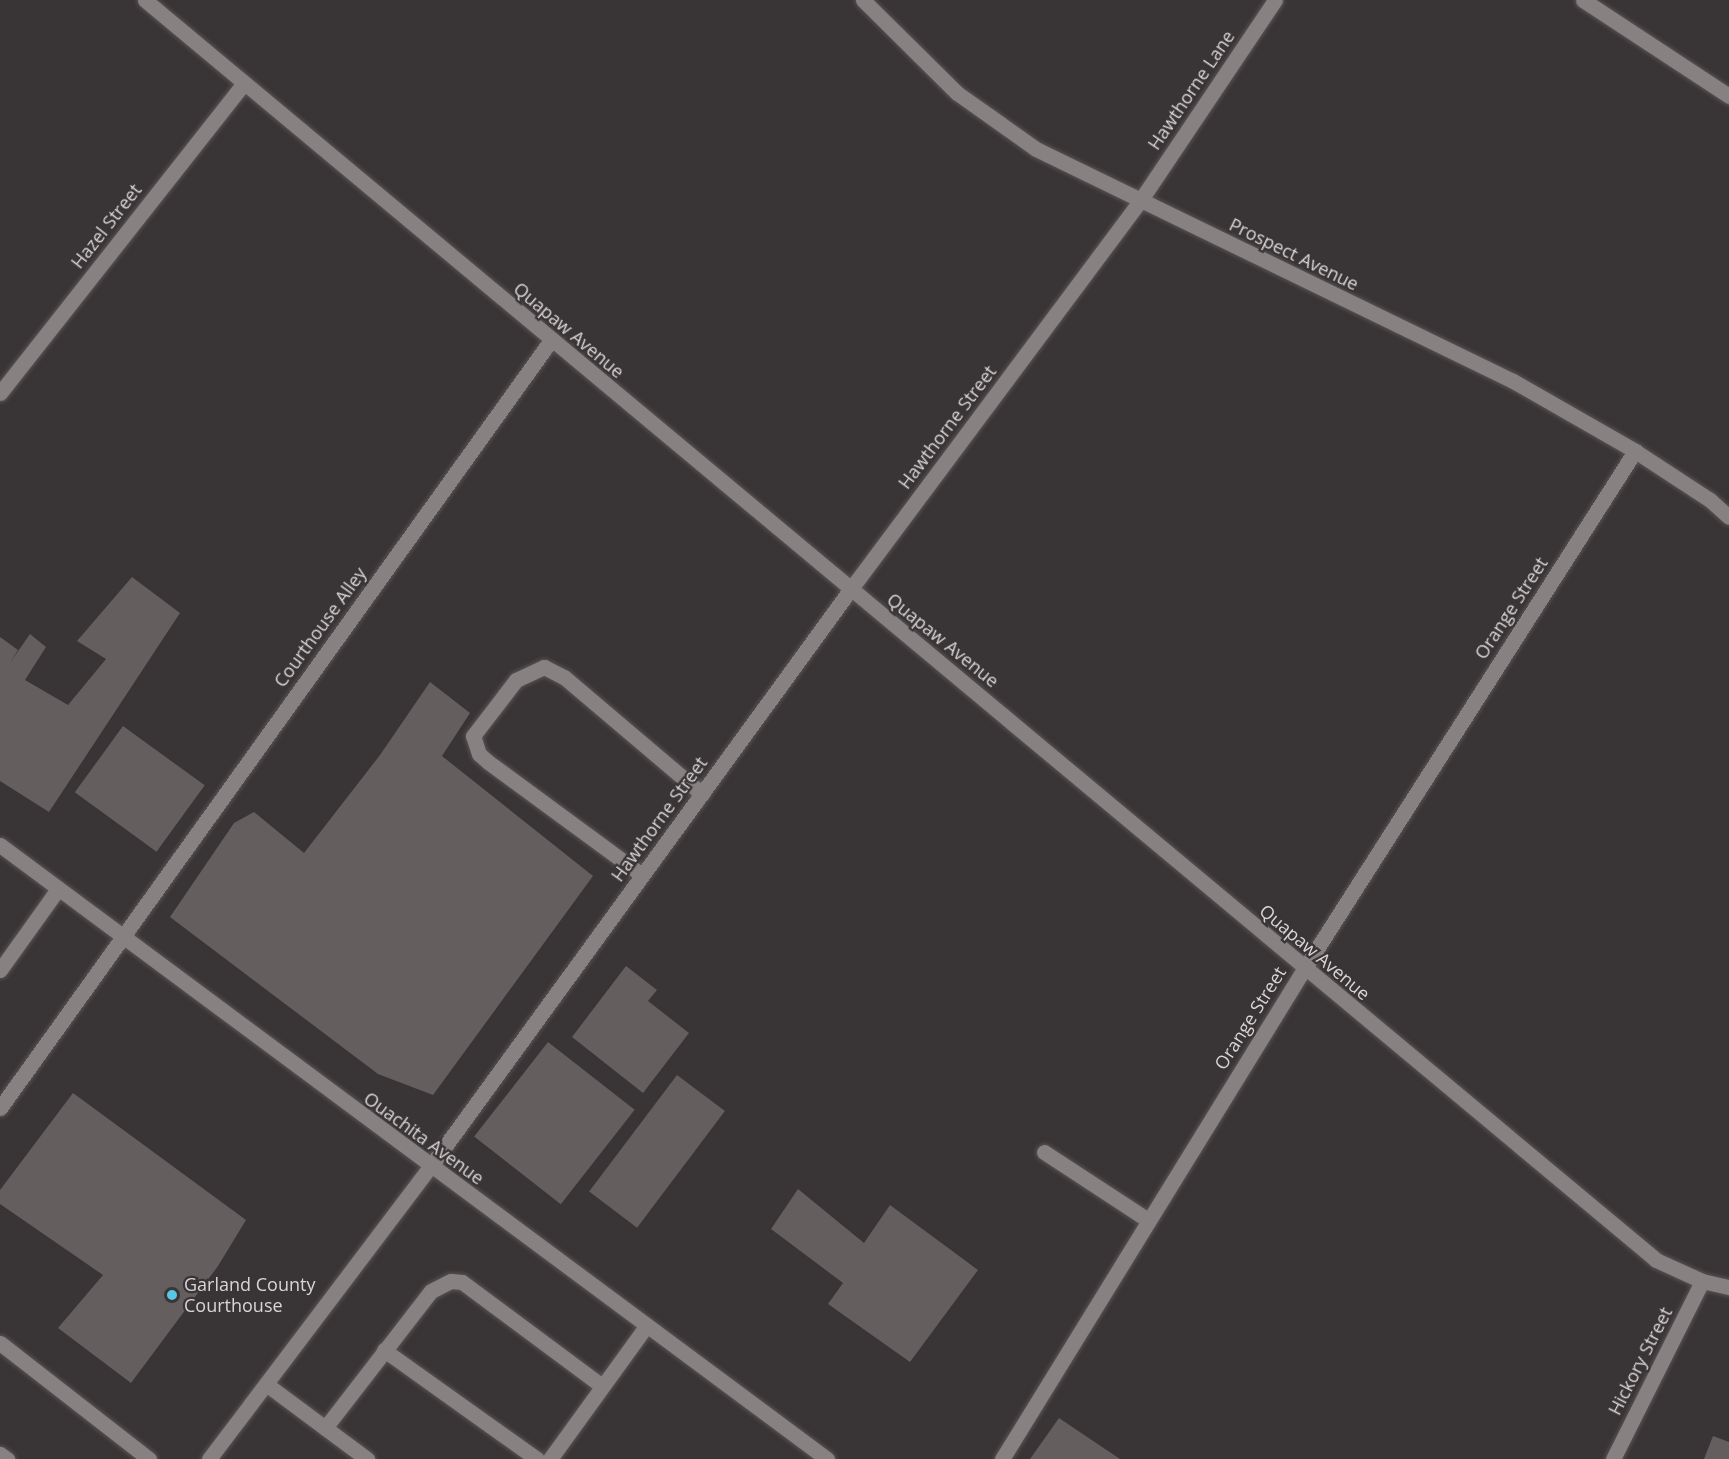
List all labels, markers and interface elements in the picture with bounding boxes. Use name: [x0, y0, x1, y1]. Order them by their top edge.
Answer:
street label: Hawthorne Lane: [1143, 26, 1239, 154]
street label: Hazel Street: [66, 179, 146, 273]
street label: Prospect Avenue: [1226, 213, 1362, 295]
street label: Quapaw Avenue: [509, 278, 629, 382]
street label: Hawthorne Street: [894, 361, 1000, 493]
street label: Orange Street: [1470, 553, 1552, 663]
street label: Courthouse Alley: [269, 563, 371, 691]
street label: Quapaw Avenue: [883, 588, 1003, 692]
street label: Hawthorne Street: [606, 752, 712, 886]
street label: Quapaw Avenue: [1255, 900, 1375, 1004]
street label: Orange Street: [1210, 963, 1290, 1073]
street label: Ouachita Avenue: [360, 1087, 488, 1189]
place label: Garland County Courthouse: [184, 1274, 315, 1316]
marker: Garland County Courthouse: [165, 1288, 179, 1302]
street label: Hickory Street: [1604, 1304, 1676, 1418]

